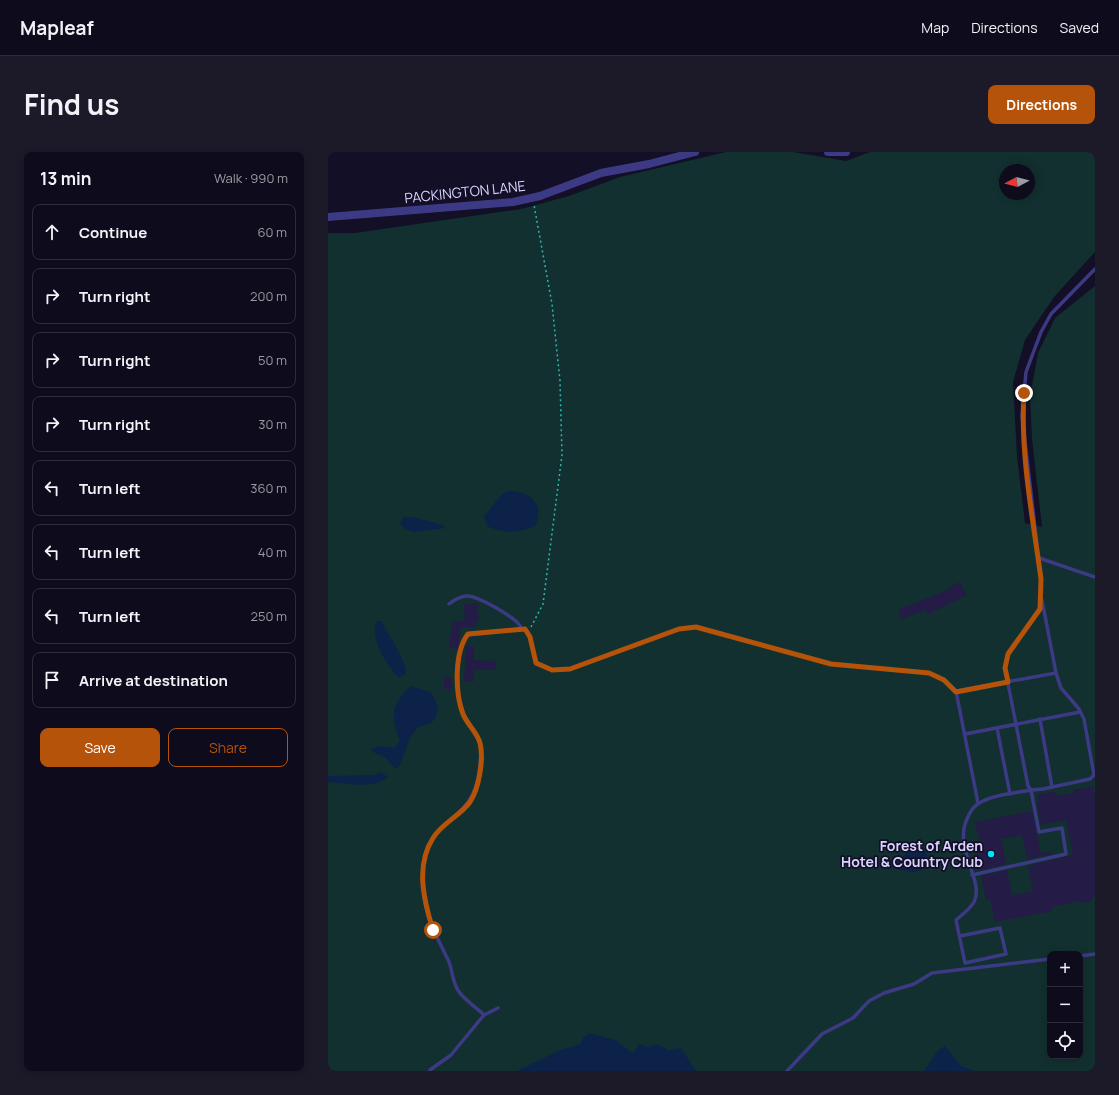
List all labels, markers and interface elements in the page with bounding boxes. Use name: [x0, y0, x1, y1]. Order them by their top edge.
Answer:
text: Mapleaf: [20, 15, 94, 41]
text: Map: [921, 18, 949, 37]
text: Directions: [971, 18, 1038, 37]
text: Saved: [1060, 18, 1099, 37]
text: Find us: [24, 85, 119, 123]
button: Directions: [988, 85, 1095, 124]
north arrow: [999, 164, 1035, 200]
text: 13 min: [40, 167, 91, 190]
text: Walk · 990 m: [214, 169, 288, 187]
street label: PACKINGTON LANE: [404, 176, 526, 207]
icon: ahead: [41, 221, 63, 243]
text: Continue: [79, 222, 147, 243]
text: 60 m: [257, 223, 287, 241]
icon: right: [41, 285, 63, 307]
text: Turn right: [79, 286, 150, 307]
text: 200 m: [250, 287, 287, 305]
icon: right: [41, 349, 63, 371]
text: Turn right: [79, 350, 150, 371]
text: 50 m: [258, 351, 287, 369]
route end: [1015, 384, 1033, 402]
icon: right: [41, 413, 63, 435]
text: Turn right: [79, 414, 150, 435]
text: 30 m: [258, 415, 287, 433]
icon: left: [41, 477, 63, 499]
text: Turn left: [79, 478, 141, 499]
text: 360 m: [250, 479, 287, 497]
icon: left: [41, 541, 63, 563]
text: Turn left: [79, 542, 141, 563]
text: 40 m: [258, 543, 287, 561]
icon: left: [41, 605, 63, 627]
text: Turn left: [79, 606, 141, 627]
text: 250 m: [251, 607, 287, 625]
icon: arrive: [41, 669, 63, 691]
text: Arrive at destination: [79, 670, 228, 691]
button: Save: [40, 728, 160, 767]
button: Share: [168, 728, 288, 767]
place label: Forest of Arden Hotel & Country Club: [841, 836, 983, 871]
marker: Forest of Arden Hotel & Country Club: [986, 849, 996, 859]
route start: [424, 921, 442, 939]
map controls: [1047, 951, 1083, 1059]
button: +: [1047, 951, 1083, 987]
button: −: [1047, 987, 1083, 1023]
button: locate: [1047, 1023, 1083, 1059]

